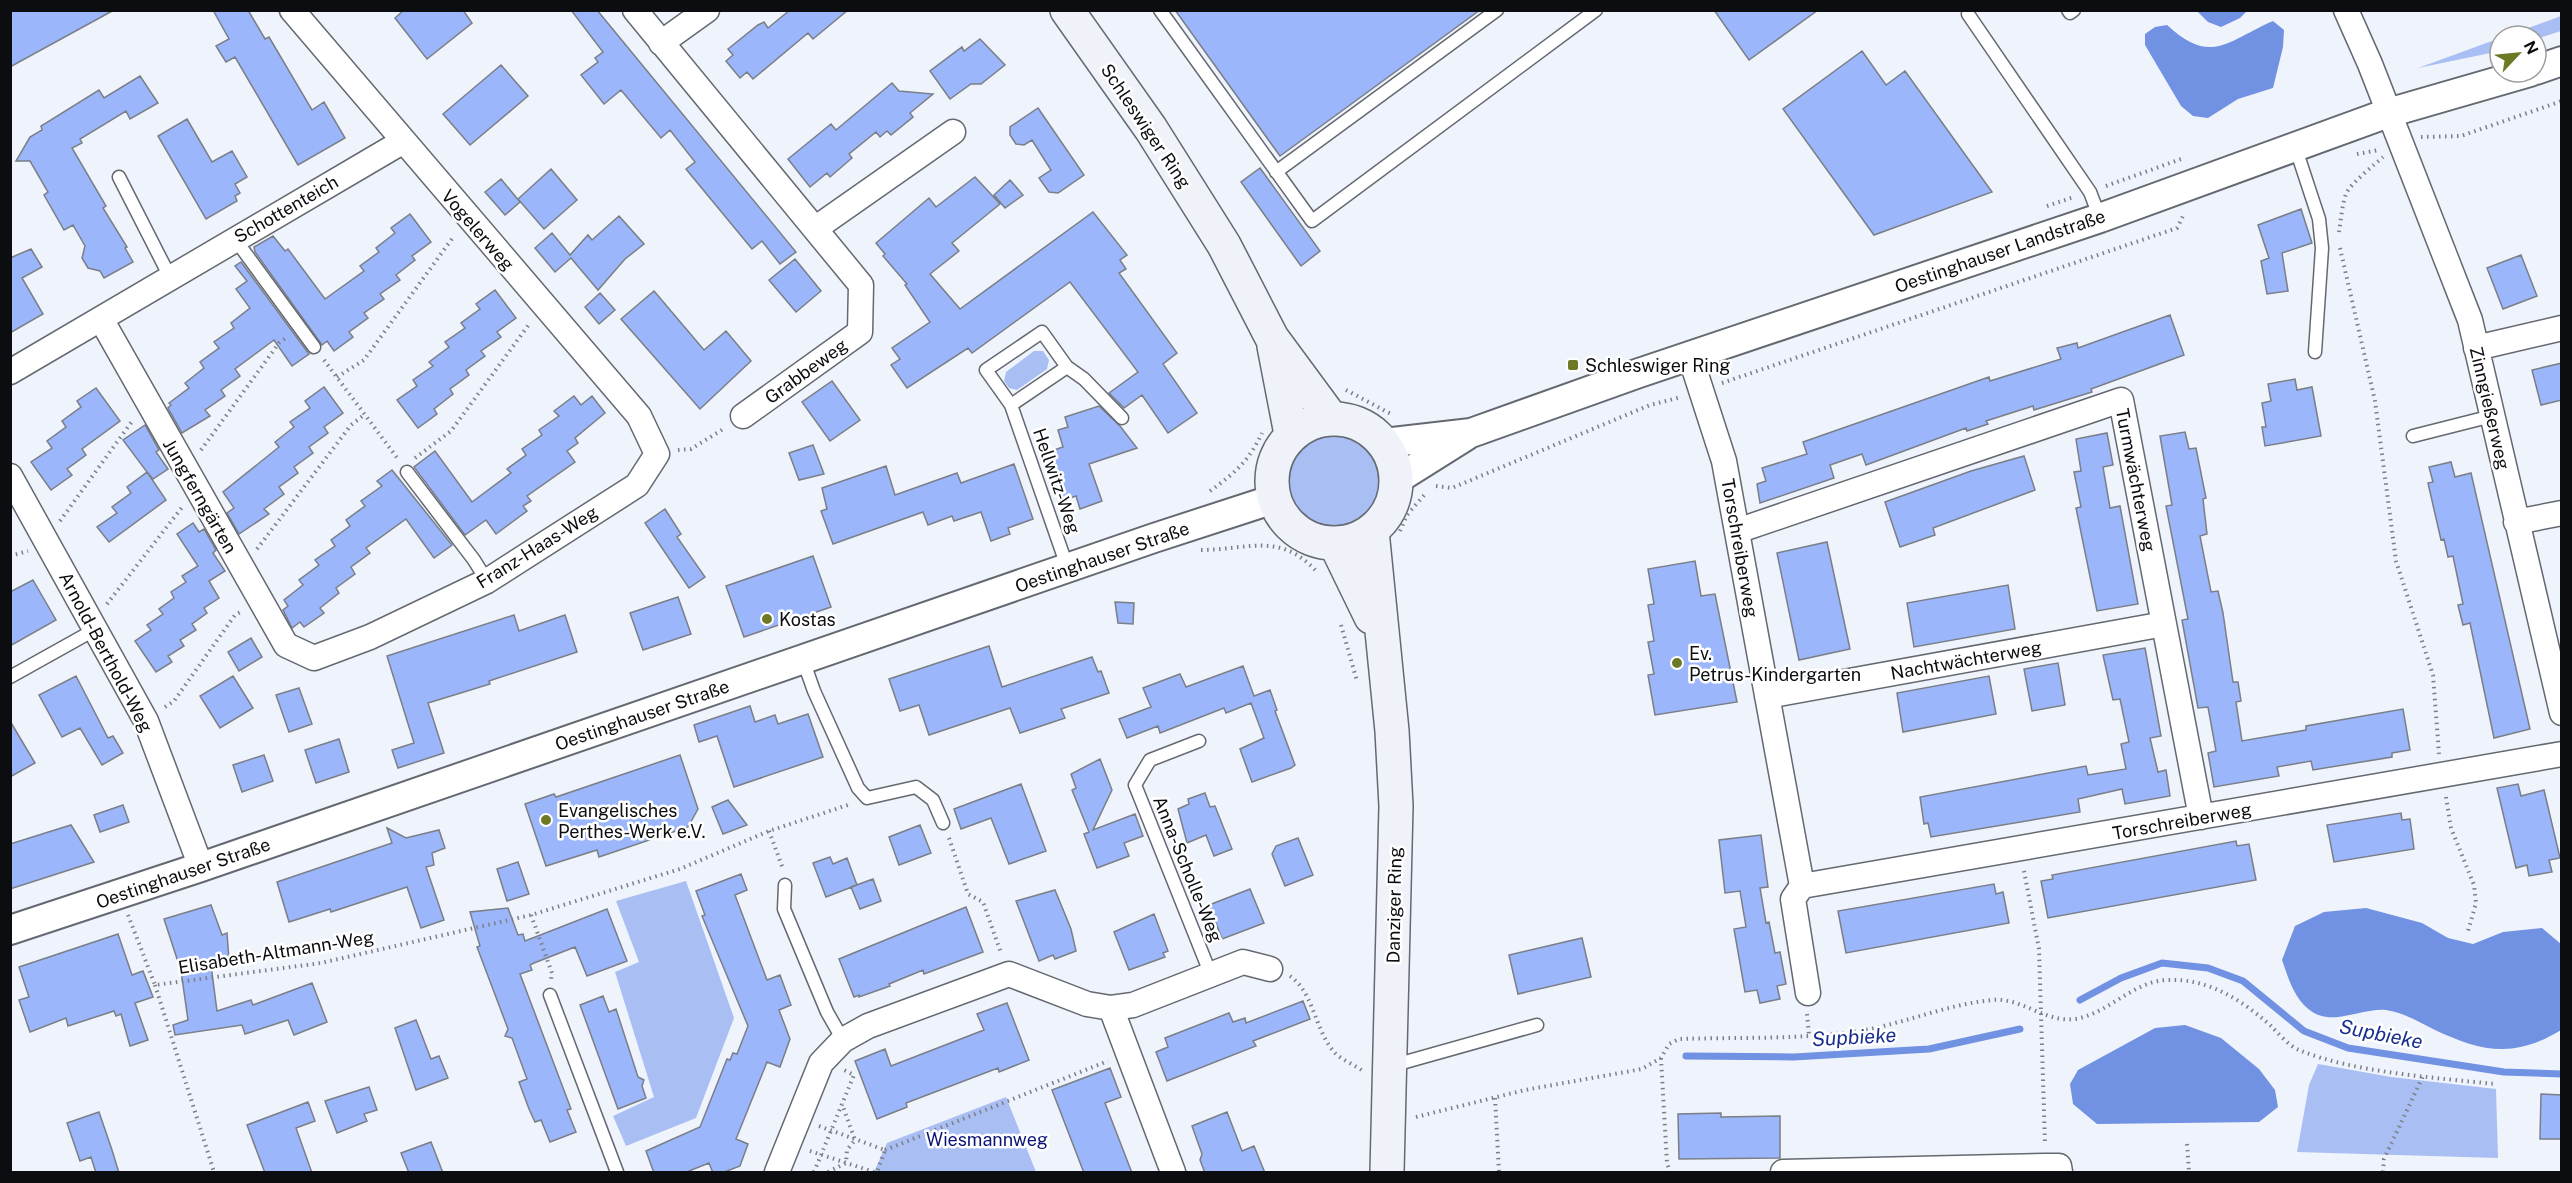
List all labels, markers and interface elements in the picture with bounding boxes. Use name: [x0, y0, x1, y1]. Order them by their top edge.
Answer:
north arrow: [2488, 24, 2548, 84]
text: N: [2520, 38, 2542, 57]
street label: Schleswiger Ring: [1097, 60, 1195, 192]
street label: Schottenteich: [230, 171, 342, 247]
street label: Vogelerweg: [437, 185, 519, 275]
street label: Oestinghauser Landstraße: [1892, 205, 2108, 297]
street label: Grabbeweg: [761, 334, 851, 408]
street label: Zinngießerweg: [2466, 344, 2514, 472]
place label: Schleswiger Ring: [1585, 355, 1731, 376]
marker: Schleswiger Ring: [1566, 358, 1580, 372]
street label: Turmwächterweg: [2112, 407, 2160, 553]
street label: Hellwitz-Weg: [1029, 425, 1085, 537]
street label: Jungferngärten: [159, 435, 241, 557]
street label: Torschreiberweg: [1717, 477, 1763, 619]
street label: Franz-Haas-Weg: [473, 501, 601, 593]
street label: Oestinghauser Straße: [1012, 517, 1192, 597]
street label: Arnold-Berthold-Weg: [55, 568, 157, 736]
place label: Kostas: [779, 609, 836, 630]
marker: Kostas: [760, 612, 774, 626]
street label: Nachtwächterweg: [1889, 636, 2043, 684]
place label: Ev. Petrus-Kindergarten: [1689, 643, 1861, 685]
marker: Ev. Petrus-Kindergarten: [1670, 656, 1684, 670]
street label: Oestinghauser Straße: [552, 675, 732, 755]
street label: Anna-Scholle-Weg: [1149, 793, 1227, 945]
street label: Torschreiberweg: [2111, 798, 2253, 844]
place label: Evangelisches Perthes-Werk e.V.: [558, 800, 706, 842]
marker: Evangelisches Perthes-Werk e.V.: [539, 813, 553, 827]
street label: Oestinghauser Straße: [93, 833, 273, 913]
street label: Danziger Ring: [1382, 847, 1406, 963]
street label: Elisabeth-Altmann-Weg: [177, 926, 375, 978]
water label: Supbieke: [2337, 1014, 2425, 1054]
water label: Supbieke: [1811, 1023, 1897, 1051]
park label: Wiesmannweg: [926, 1129, 1048, 1150]

